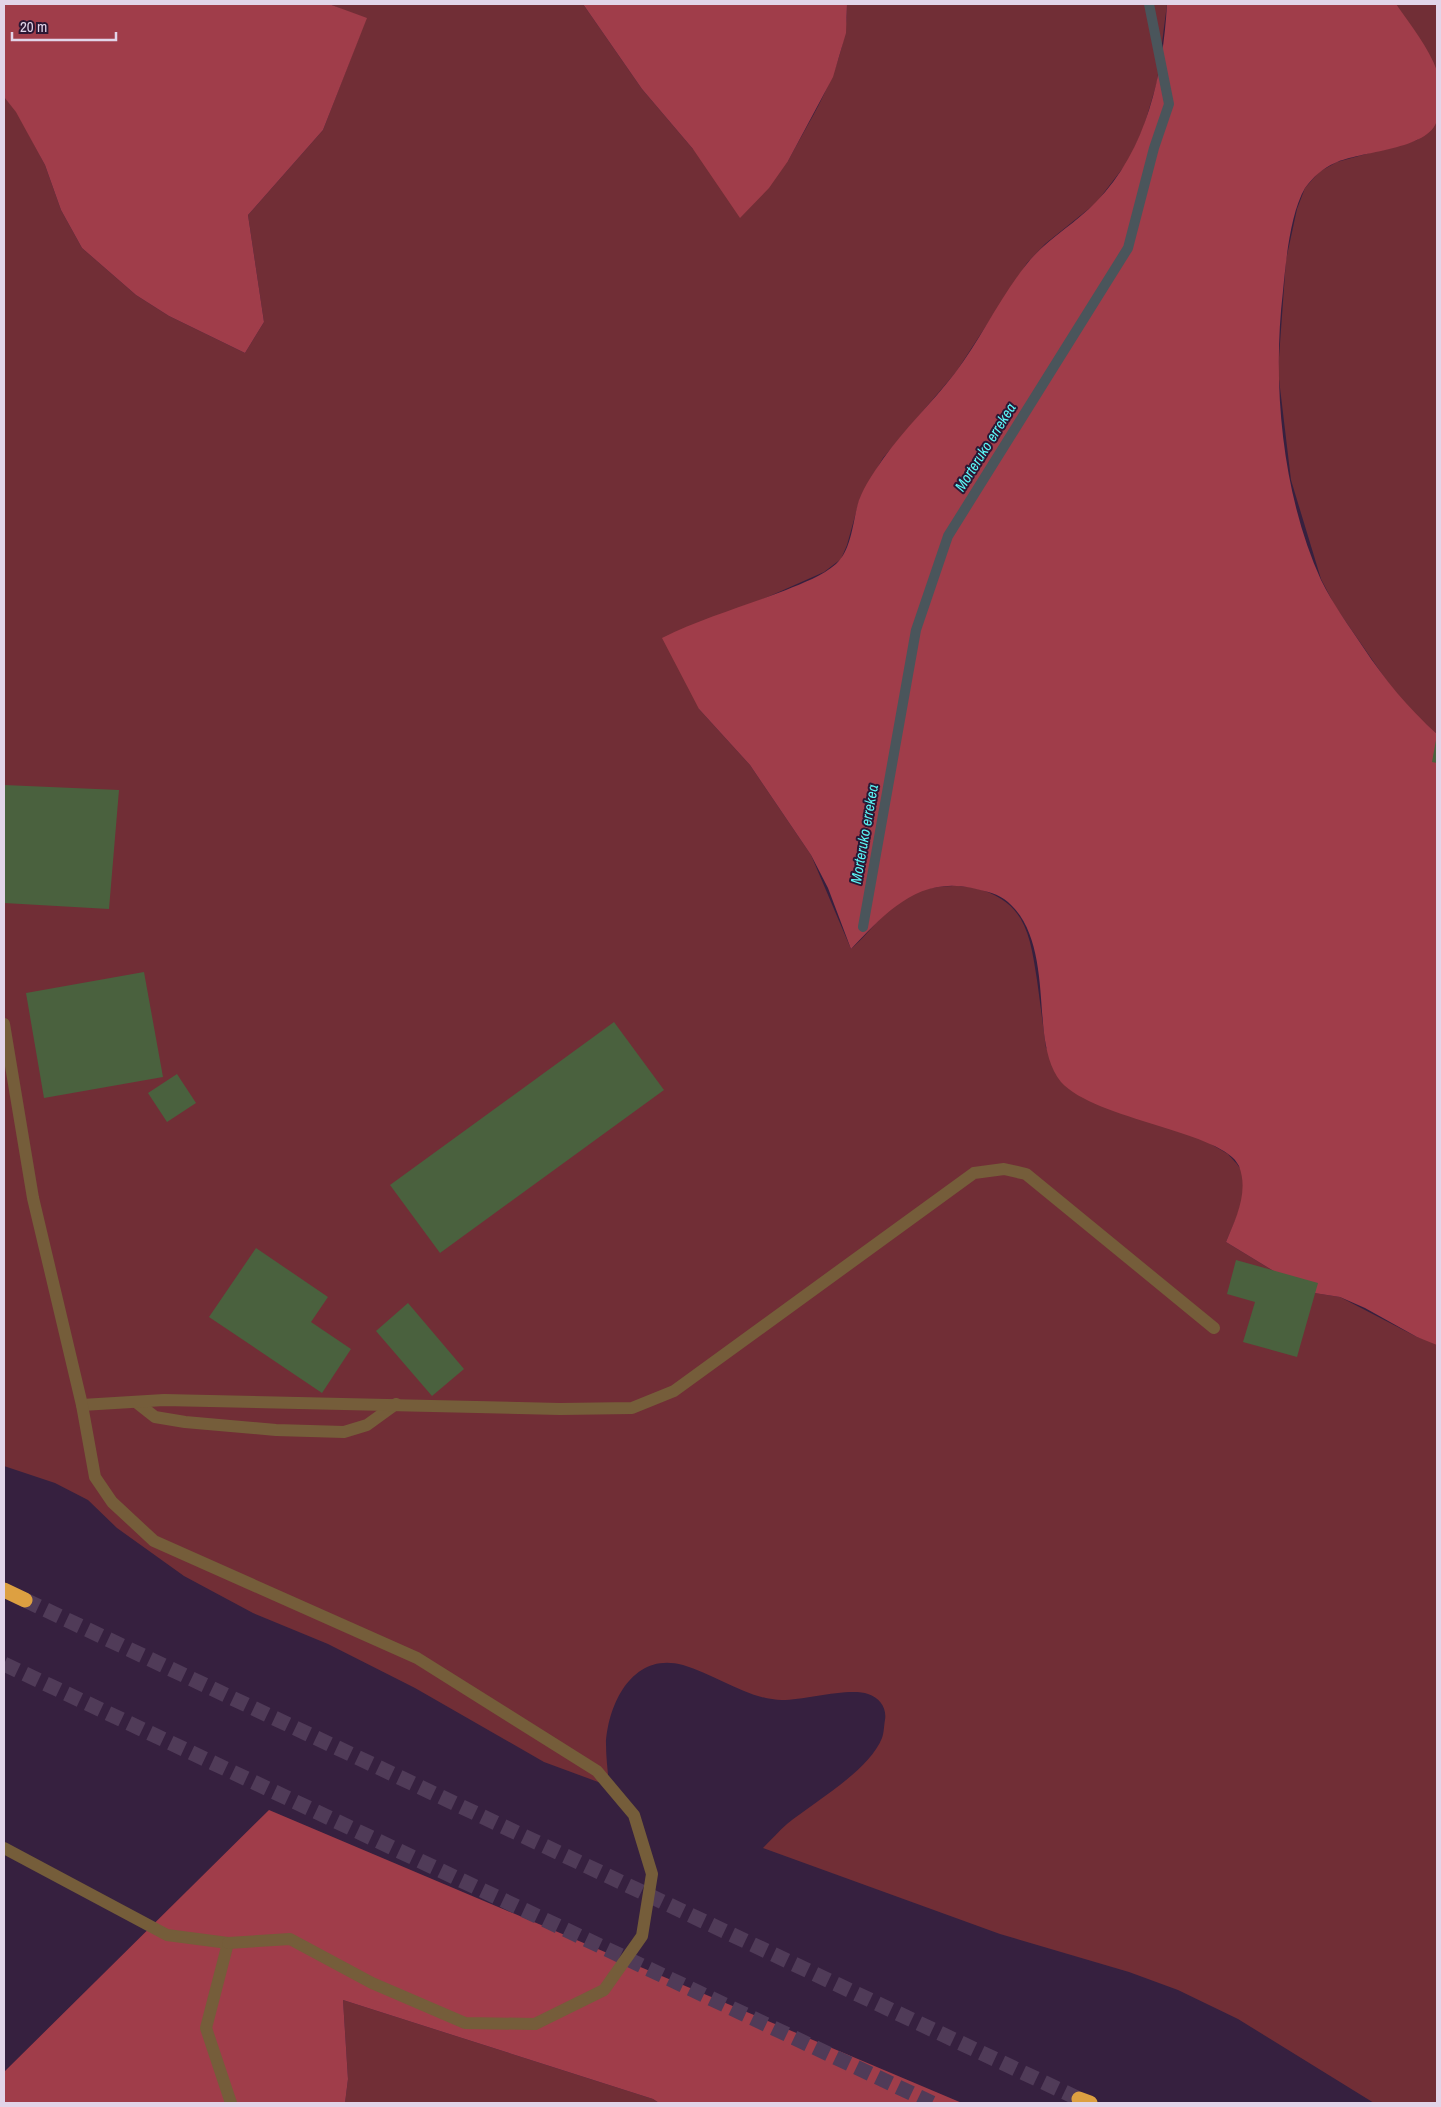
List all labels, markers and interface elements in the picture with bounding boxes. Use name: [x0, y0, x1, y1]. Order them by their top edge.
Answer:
scale bar: [12, 10, 116, 42]
text: 20 m: [20, 16, 47, 37]
water label: Morteruko errekea: [949, 399, 1021, 495]
water label: Morteruko errekea: [845, 783, 883, 885]

